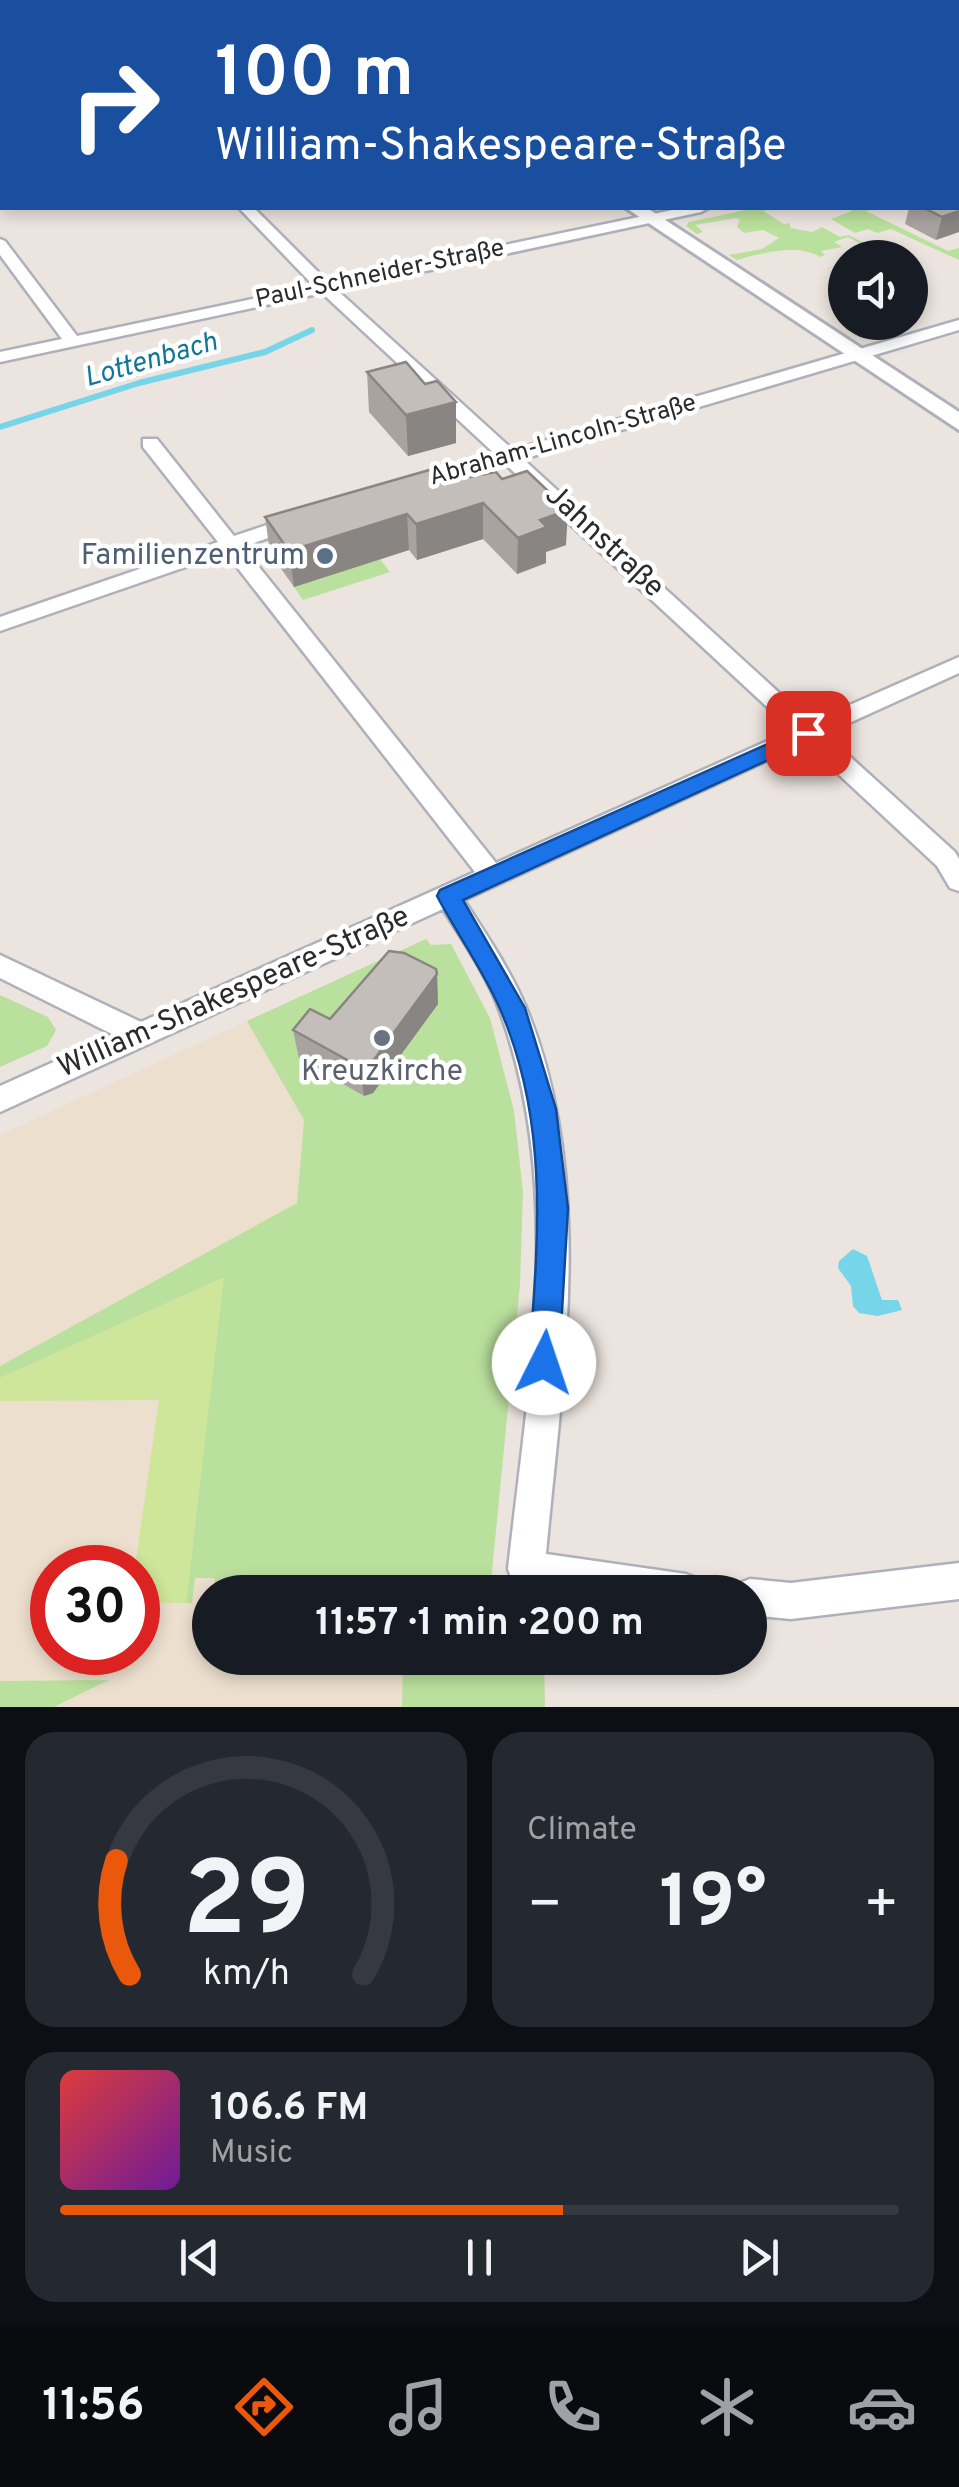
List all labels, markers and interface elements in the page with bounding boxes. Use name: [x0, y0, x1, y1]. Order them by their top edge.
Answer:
text: 100 m: [215, 32, 414, 121]
icon: right: [50, 40, 180, 170]
text: William-Shakespeare-Straße: [215, 119, 786, 176]
street label: Paul-Schneider-Straße: [253, 233, 507, 317]
map controls: [828, 240, 928, 340]
button: sound: [828, 240, 928, 340]
water label: Lottenbach: [80, 325, 222, 397]
street label: Abraham-Lincoln-Straße: [426, 388, 700, 494]
street label: Jahnstraße: [537, 477, 671, 607]
place label: Familienzentrum: [81, 538, 305, 575]
marker: Familienzentrum: [314, 545, 336, 567]
pin: [766, 691, 851, 776]
icon: arrive: [781, 706, 836, 761]
street label: William-Shakespeare-Straße: [52, 899, 416, 1087]
marker: Kreuzkirche: [371, 1027, 393, 1049]
place label: Kreuzkirche: [301, 1054, 463, 1091]
position arrow: [492, 1311, 596, 1415]
speed limit sign: 30: [30, 1545, 160, 1675]
text: 11:57 · 1 min · 200 m: [315, 1600, 644, 1649]
text: Climate: [527, 1811, 637, 1851]
text: 29: [182, 1840, 310, 1972]
text: 19°: [659, 1859, 767, 1954]
text: −: [527, 1872, 562, 1942]
text: +: [864, 1872, 899, 1942]
text: km/h: [203, 1952, 289, 1998]
text: 106.6 FM: [210, 2085, 368, 2134]
text: Music: [210, 2134, 293, 2174]
icon: previous: [172, 2230, 227, 2285]
icon: pause: [452, 2230, 507, 2285]
icon: next: [732, 2230, 787, 2285]
icon: directions: [229, 2372, 299, 2442]
icon: music: [383, 2372, 453, 2442]
icon: phone: [538, 2372, 608, 2442]
icon: climate: [692, 2372, 762, 2442]
icon: car: [847, 2372, 917, 2442]
text: 11:56: [42, 2379, 144, 2436]

